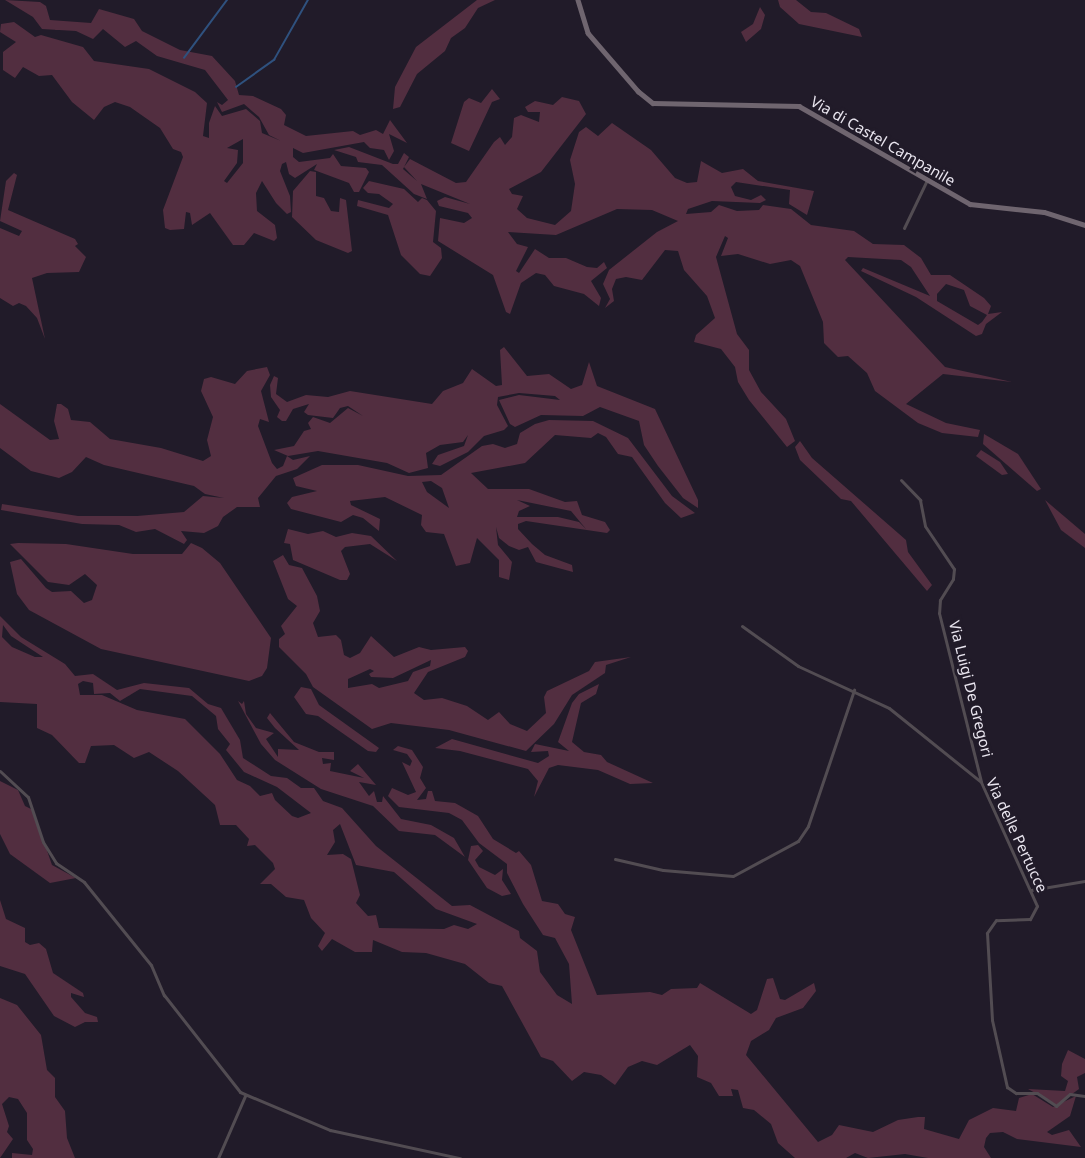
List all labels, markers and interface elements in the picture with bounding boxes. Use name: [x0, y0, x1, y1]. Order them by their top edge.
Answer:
street label: Via di Castel Campanile: [808, 92, 958, 190]
street label: Via Luigi De Gregori: [945, 619, 997, 759]
street label: Via delle Pertucce: [983, 775, 1051, 895]

